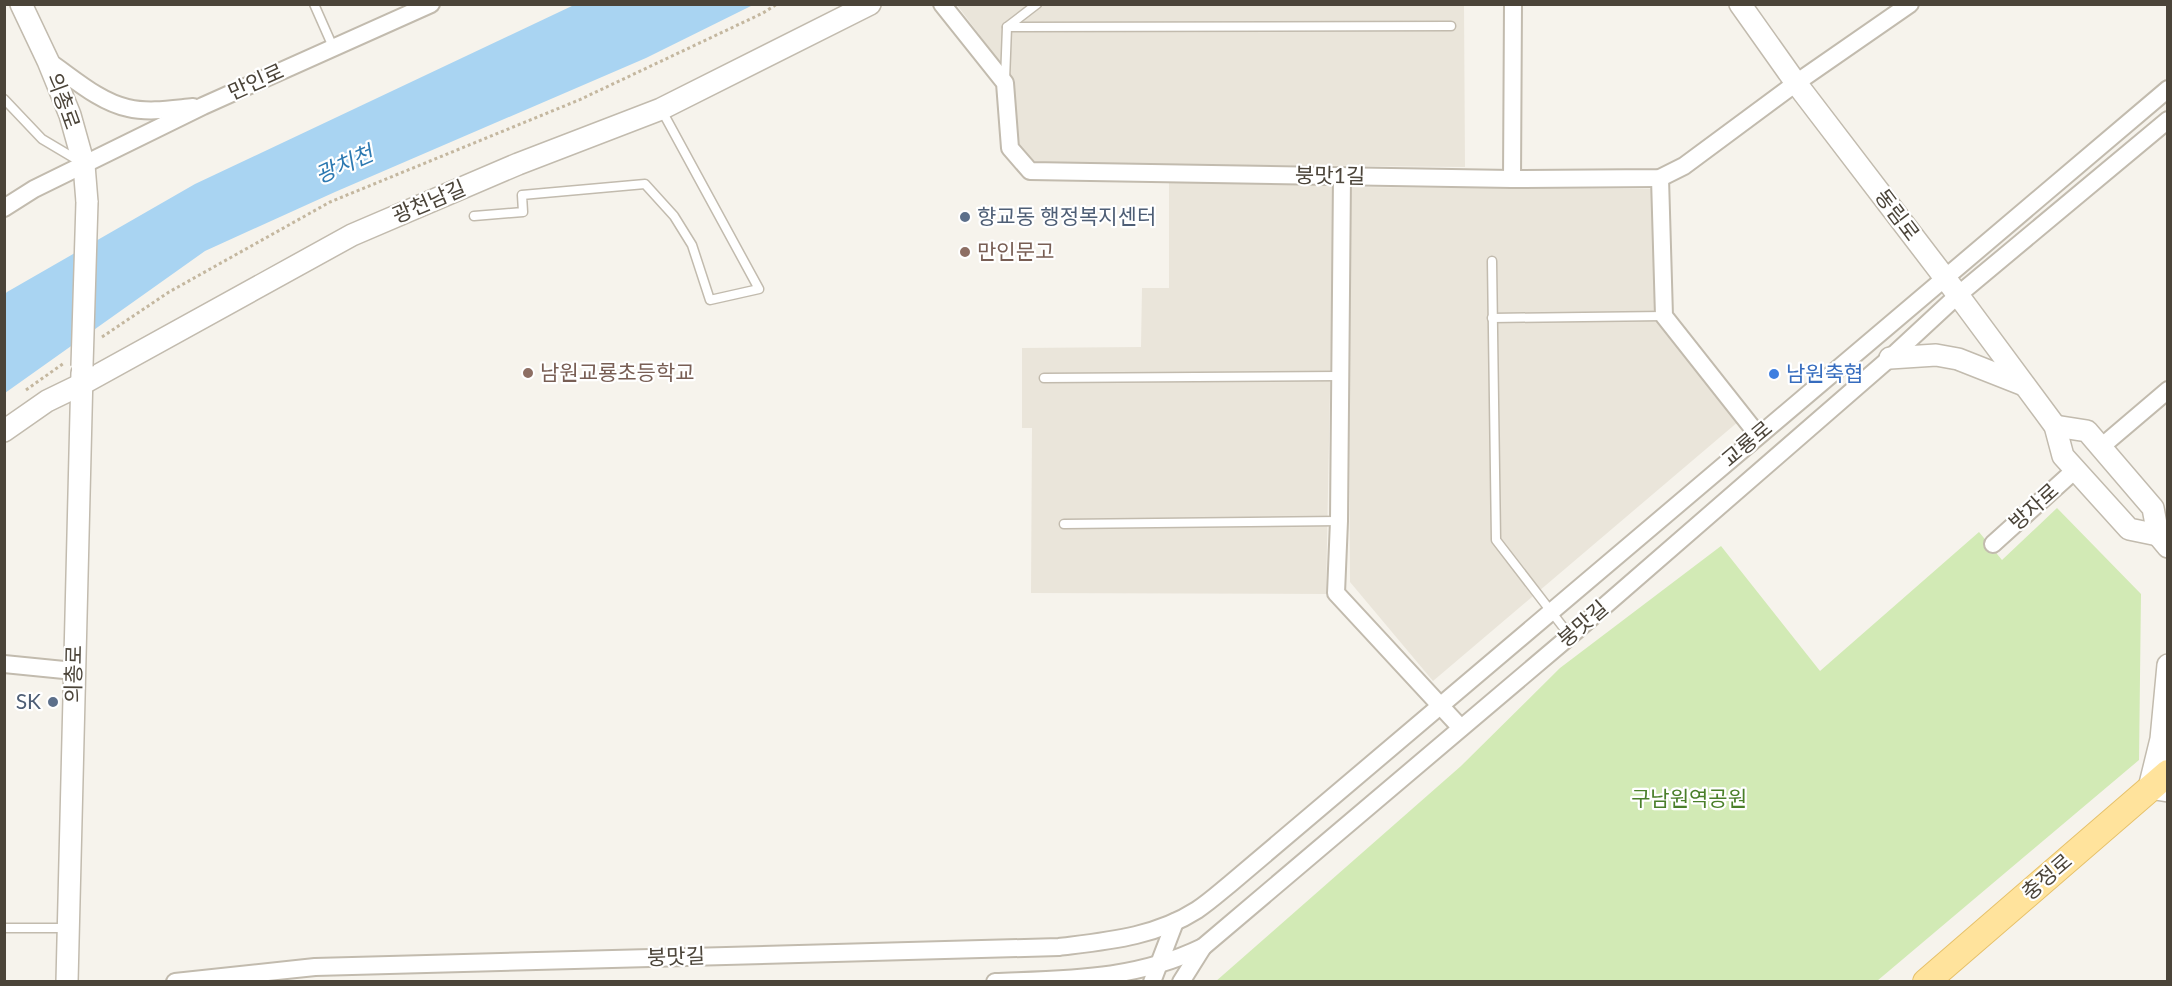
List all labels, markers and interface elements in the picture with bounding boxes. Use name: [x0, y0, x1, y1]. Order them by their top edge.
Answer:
street label: 만인로: [224, 57, 287, 104]
street label: 의총로: [43, 69, 86, 132]
water label: 광치천: [311, 138, 380, 188]
street label: 붕맛1길: [1295, 161, 1365, 188]
street label: 광천남길: [388, 174, 469, 227]
street label: 동림로: [1871, 183, 1926, 245]
place label: 향교동 행정복지센터: [977, 203, 1156, 228]
marker: 향교동 행정복지센터: [958, 210, 972, 224]
place label: 만인문고: [977, 238, 1054, 263]
marker: 만인문고: [958, 245, 972, 259]
place label: 남원교룡초등학교: [540, 359, 695, 384]
place label: 남원축협: [1786, 360, 1863, 385]
marker: 남원교룡초등학교: [521, 366, 535, 380]
marker: 남원축협: [1767, 367, 1781, 381]
street label: 교룡로: [1716, 415, 1776, 471]
street label: 방자로: [2003, 477, 2063, 535]
street label: 붕맛길: [1552, 594, 1612, 651]
street label: 의총로: [59, 645, 86, 703]
place label: SK: [16, 688, 41, 713]
marker: SK: [46, 695, 60, 709]
park label: 구남원역공원: [1631, 785, 1747, 810]
street label: 충정로: [2016, 847, 2076, 904]
street label: 붕맛길: [647, 942, 705, 969]

